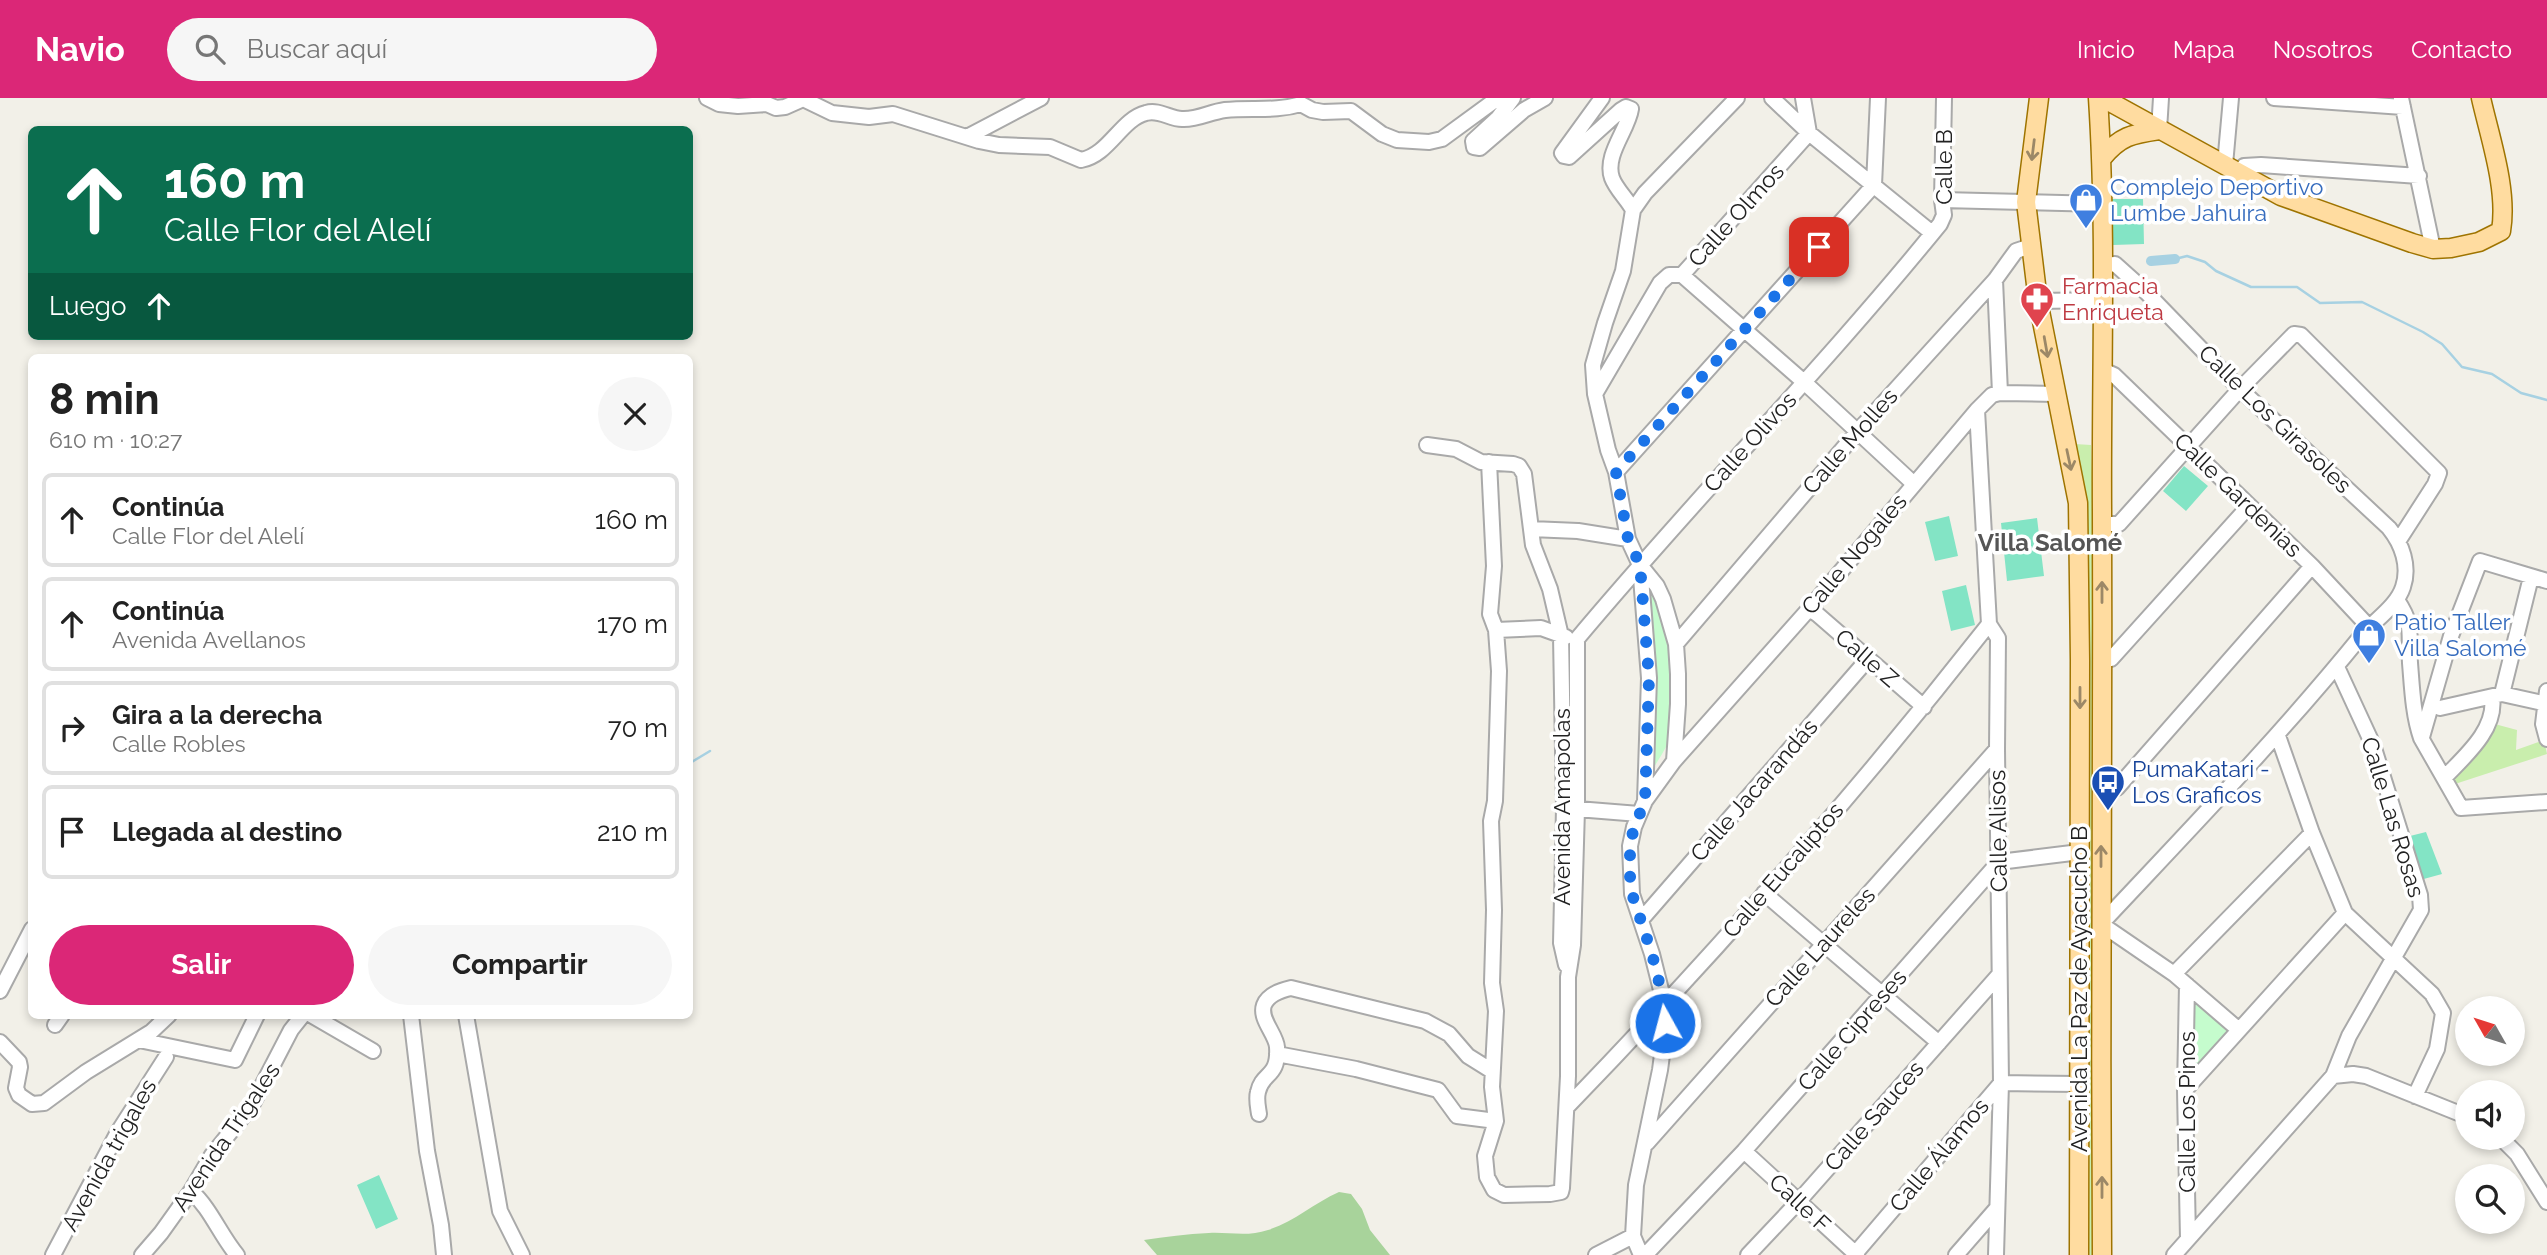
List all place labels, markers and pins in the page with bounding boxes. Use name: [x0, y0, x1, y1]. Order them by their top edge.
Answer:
place label: Complejo Deportivo Lumbe Jahuira: [2110, 173, 2323, 226]
shop icon: Complejo Deportivo Lumbe Jahuira: [2067, 181, 2105, 230]
pin: [1789, 217, 1849, 277]
place label: Farmacia Enriqueta: [2062, 272, 2164, 325]
pharmacy icon: Farmacia Enriqueta: [2018, 280, 2056, 329]
place label: Patio Taller Villa Salomé: [2394, 608, 2527, 661]
shop icon: Patio Taller Villa Salomé: [2350, 616, 2388, 665]
place label: PumaKatari - Los Graficos: [2132, 755, 2270, 808]
bus stop icon: PumaKatari - Los Graficos: [2089, 763, 2127, 812]

